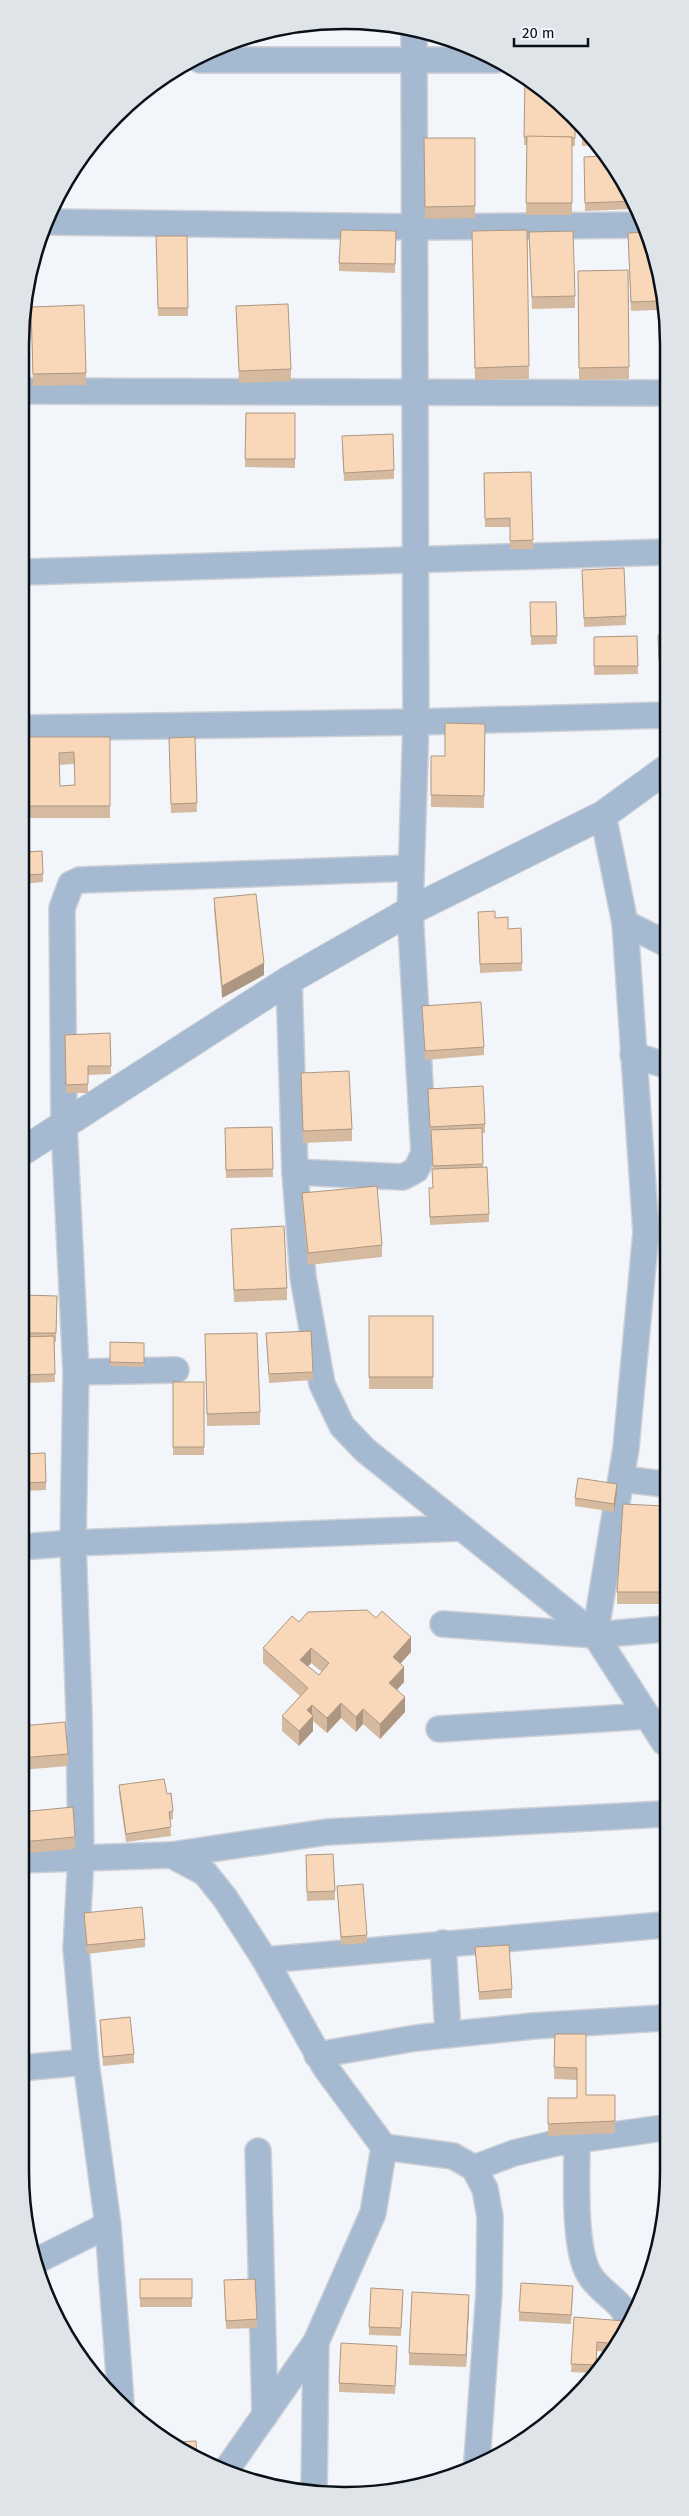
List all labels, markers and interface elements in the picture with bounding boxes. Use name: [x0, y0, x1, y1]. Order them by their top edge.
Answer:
scale bar: [514, 15, 588, 47]
text: 20 m: [522, 24, 555, 42]

